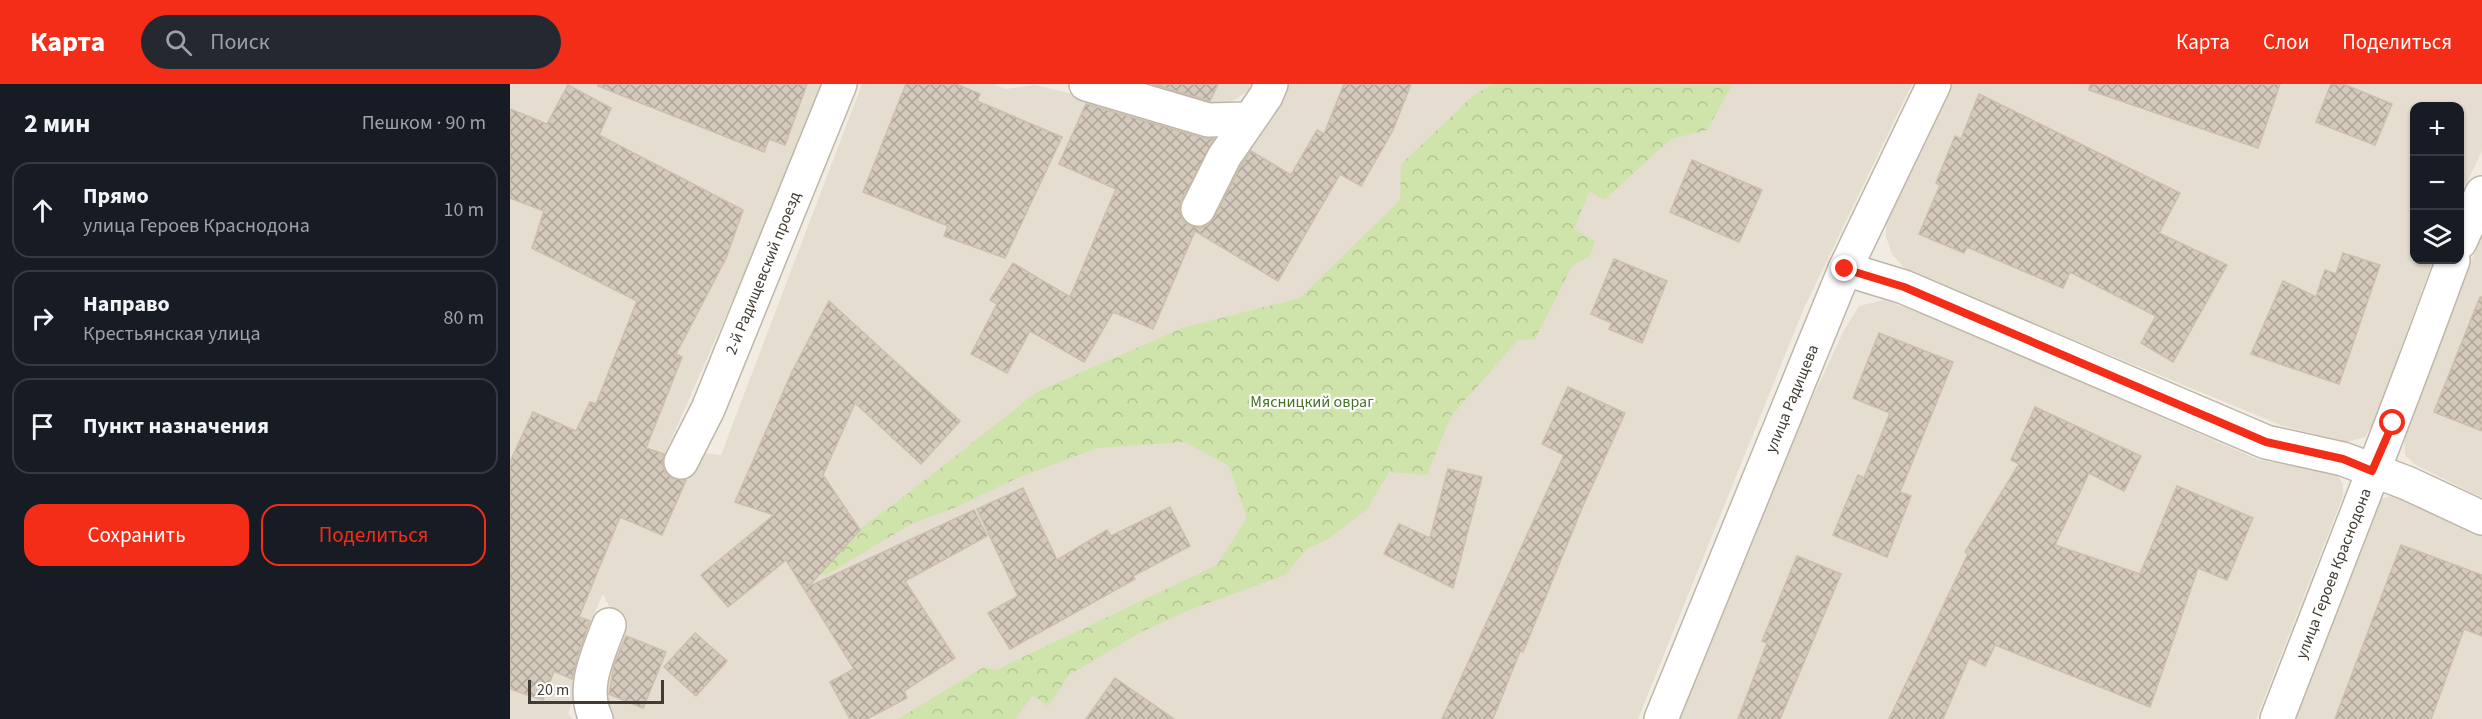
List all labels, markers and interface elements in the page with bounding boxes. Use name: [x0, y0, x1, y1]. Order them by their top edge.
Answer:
search box: [141, 15, 561, 69]
text: Карта: [30, 22, 105, 62]
icon: search: [162, 26, 195, 59]
text: Поиск: [210, 26, 270, 58]
text: Карта: [2176, 27, 2230, 57]
text: Слои: [2263, 27, 2309, 57]
text: Поделиться: [2342, 27, 2452, 57]
map controls: [2410, 102, 2464, 264]
button: +: [2410, 102, 2464, 156]
text: 2 мин: [24, 105, 90, 142]
text: Пешком · 90 m: [362, 109, 486, 137]
button: −: [2410, 156, 2464, 210]
text: Прямо: [83, 180, 149, 212]
street label: 2-й Радищевский проезд: [720, 188, 806, 358]
icon: ahead: [26, 194, 59, 227]
text: 10 m: [444, 196, 484, 224]
button: layers: [2410, 210, 2464, 264]
text: улица Героев Краснодона: [83, 212, 310, 240]
route end: [1831, 255, 1857, 281]
text: Направо: [83, 288, 170, 320]
icon: right: [26, 302, 59, 335]
text: 80 m: [444, 304, 484, 332]
text: Крестьянская улица: [83, 320, 261, 348]
street label: улица Радищева: [1760, 341, 1824, 456]
park label: Мясницкий овраг: [1250, 391, 1374, 413]
route start: [2379, 409, 2405, 435]
icon: arrive: [26, 410, 59, 443]
text: Пункт назначения: [83, 410, 269, 442]
street label: улица Героев Краснодона: [2290, 485, 2377, 662]
button: Сохранить: [24, 504, 249, 566]
button: Поделиться: [261, 504, 486, 566]
scale bar: [528, 677, 664, 704]
text: 20 m: [537, 679, 569, 701]

